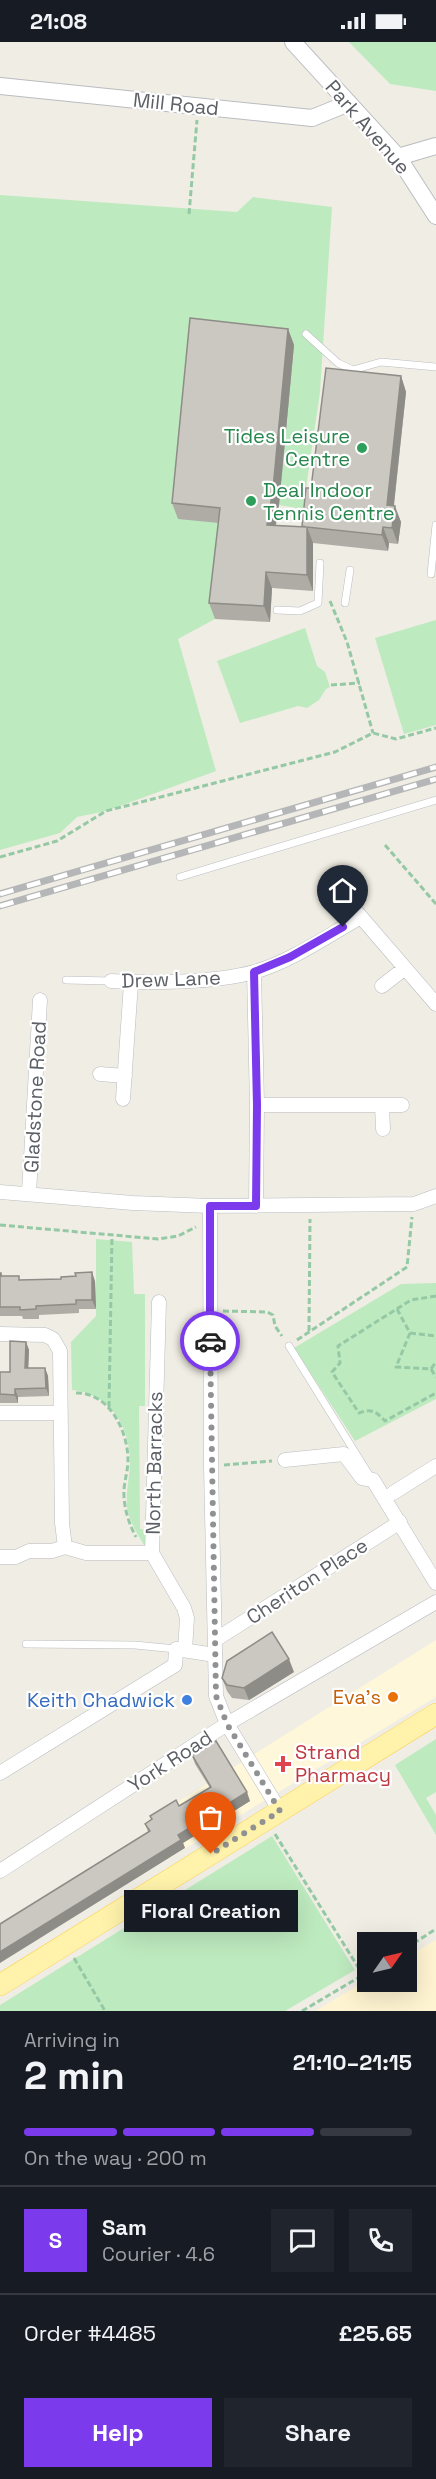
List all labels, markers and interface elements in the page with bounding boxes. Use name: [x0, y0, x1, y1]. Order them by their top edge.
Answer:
text: 21:08: [30, 7, 87, 35]
street label: Park Avenue: [320, 74, 416, 180]
street label: Mill Road: [132, 87, 220, 121]
place label: Tides Leisure Centre: [224, 423, 350, 472]
marker: Tides Leisure Centre: [355, 441, 369, 455]
place label: Deal Indoor Tennis Centre: [263, 477, 395, 526]
marker: Deal Indoor Tennis Centre: [244, 494, 258, 508]
pin: [317, 865, 368, 927]
icon: home: [326, 874, 359, 907]
street label: Drew Lane: [121, 964, 221, 994]
street label: Gladstone Road: [18, 1020, 52, 1174]
courier: [180, 1311, 240, 1371]
icon: car: [194, 1325, 227, 1358]
street label: North Barracks: [140, 1391, 168, 1535]
street label: Cheriton Place: [241, 1532, 373, 1630]
place label: Eva's: [333, 1684, 381, 1710]
place label: Keith Chadwick: [27, 1687, 175, 1713]
marker: Eva's: [386, 1690, 400, 1704]
marker: Keith Chadwick: [180, 1693, 194, 1707]
street label: York Road: [123, 1724, 217, 1798]
place label: Strand Pharmacy: [295, 1739, 391, 1788]
marker: Strand Pharmacy: [276, 1757, 290, 1771]
pin: [185, 1792, 236, 1854]
icon: bag: [194, 1801, 227, 1834]
callout: Floral Creation: [124, 1890, 298, 1932]
text: Floral Creation: [141, 1898, 281, 1924]
north arrow: [357, 1932, 417, 1992]
map controls: [357, 1932, 417, 1992]
text: Arriving in: [24, 2027, 120, 2053]
text: 21:10–21:15: [293, 2048, 412, 2076]
text: 2 min: [24, 2051, 125, 2100]
text: On the way · 200 m: [24, 2145, 207, 2171]
button: chat: [271, 2209, 334, 2272]
button: phone: [349, 2209, 412, 2272]
text: Sam: [102, 2213, 147, 2241]
text: S: [49, 2226, 62, 2254]
text: Courier · 4.6: [102, 2241, 215, 2267]
text: Order #4485: [24, 2319, 156, 2347]
text: £25.65: [339, 2319, 412, 2347]
button: Help: [24, 2398, 212, 2467]
button: Share: [224, 2398, 412, 2467]

